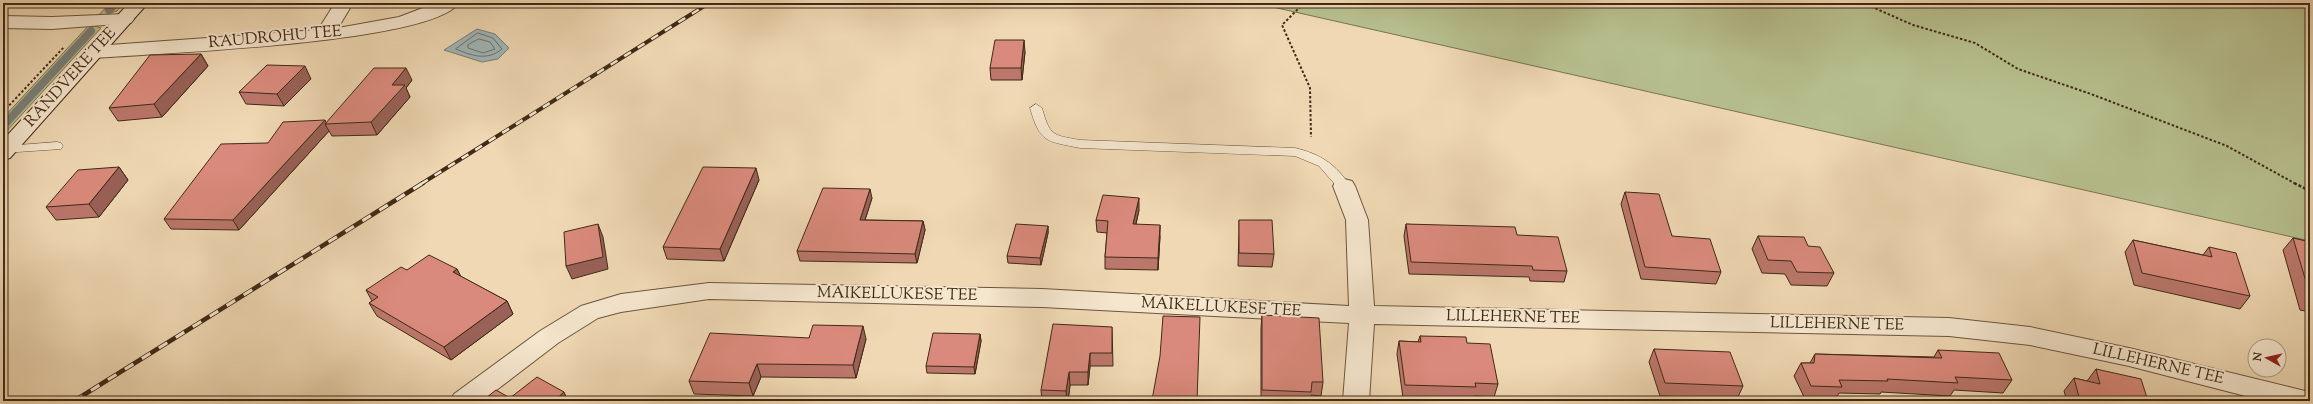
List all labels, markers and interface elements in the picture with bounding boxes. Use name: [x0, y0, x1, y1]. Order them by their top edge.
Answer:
street label: RAUDROHU TEE: [207, 21, 343, 55]
street label: RANDVERE TEE: [20, 23, 122, 133]
street label: MAIKELLUKESE TEE: [817, 282, 978, 308]
street label: MAIKELLUKESE TEE: [1140, 292, 1302, 324]
street label: LILLEHERNE TEE: [1446, 305, 1581, 331]
street label: LILLEHERNE TEE: [1770, 312, 1905, 338]
north arrow: [2247, 338, 2287, 378]
street label: LILLEHERNE TEE: [2090, 339, 2226, 391]
text: N: [2249, 351, 2267, 363]

